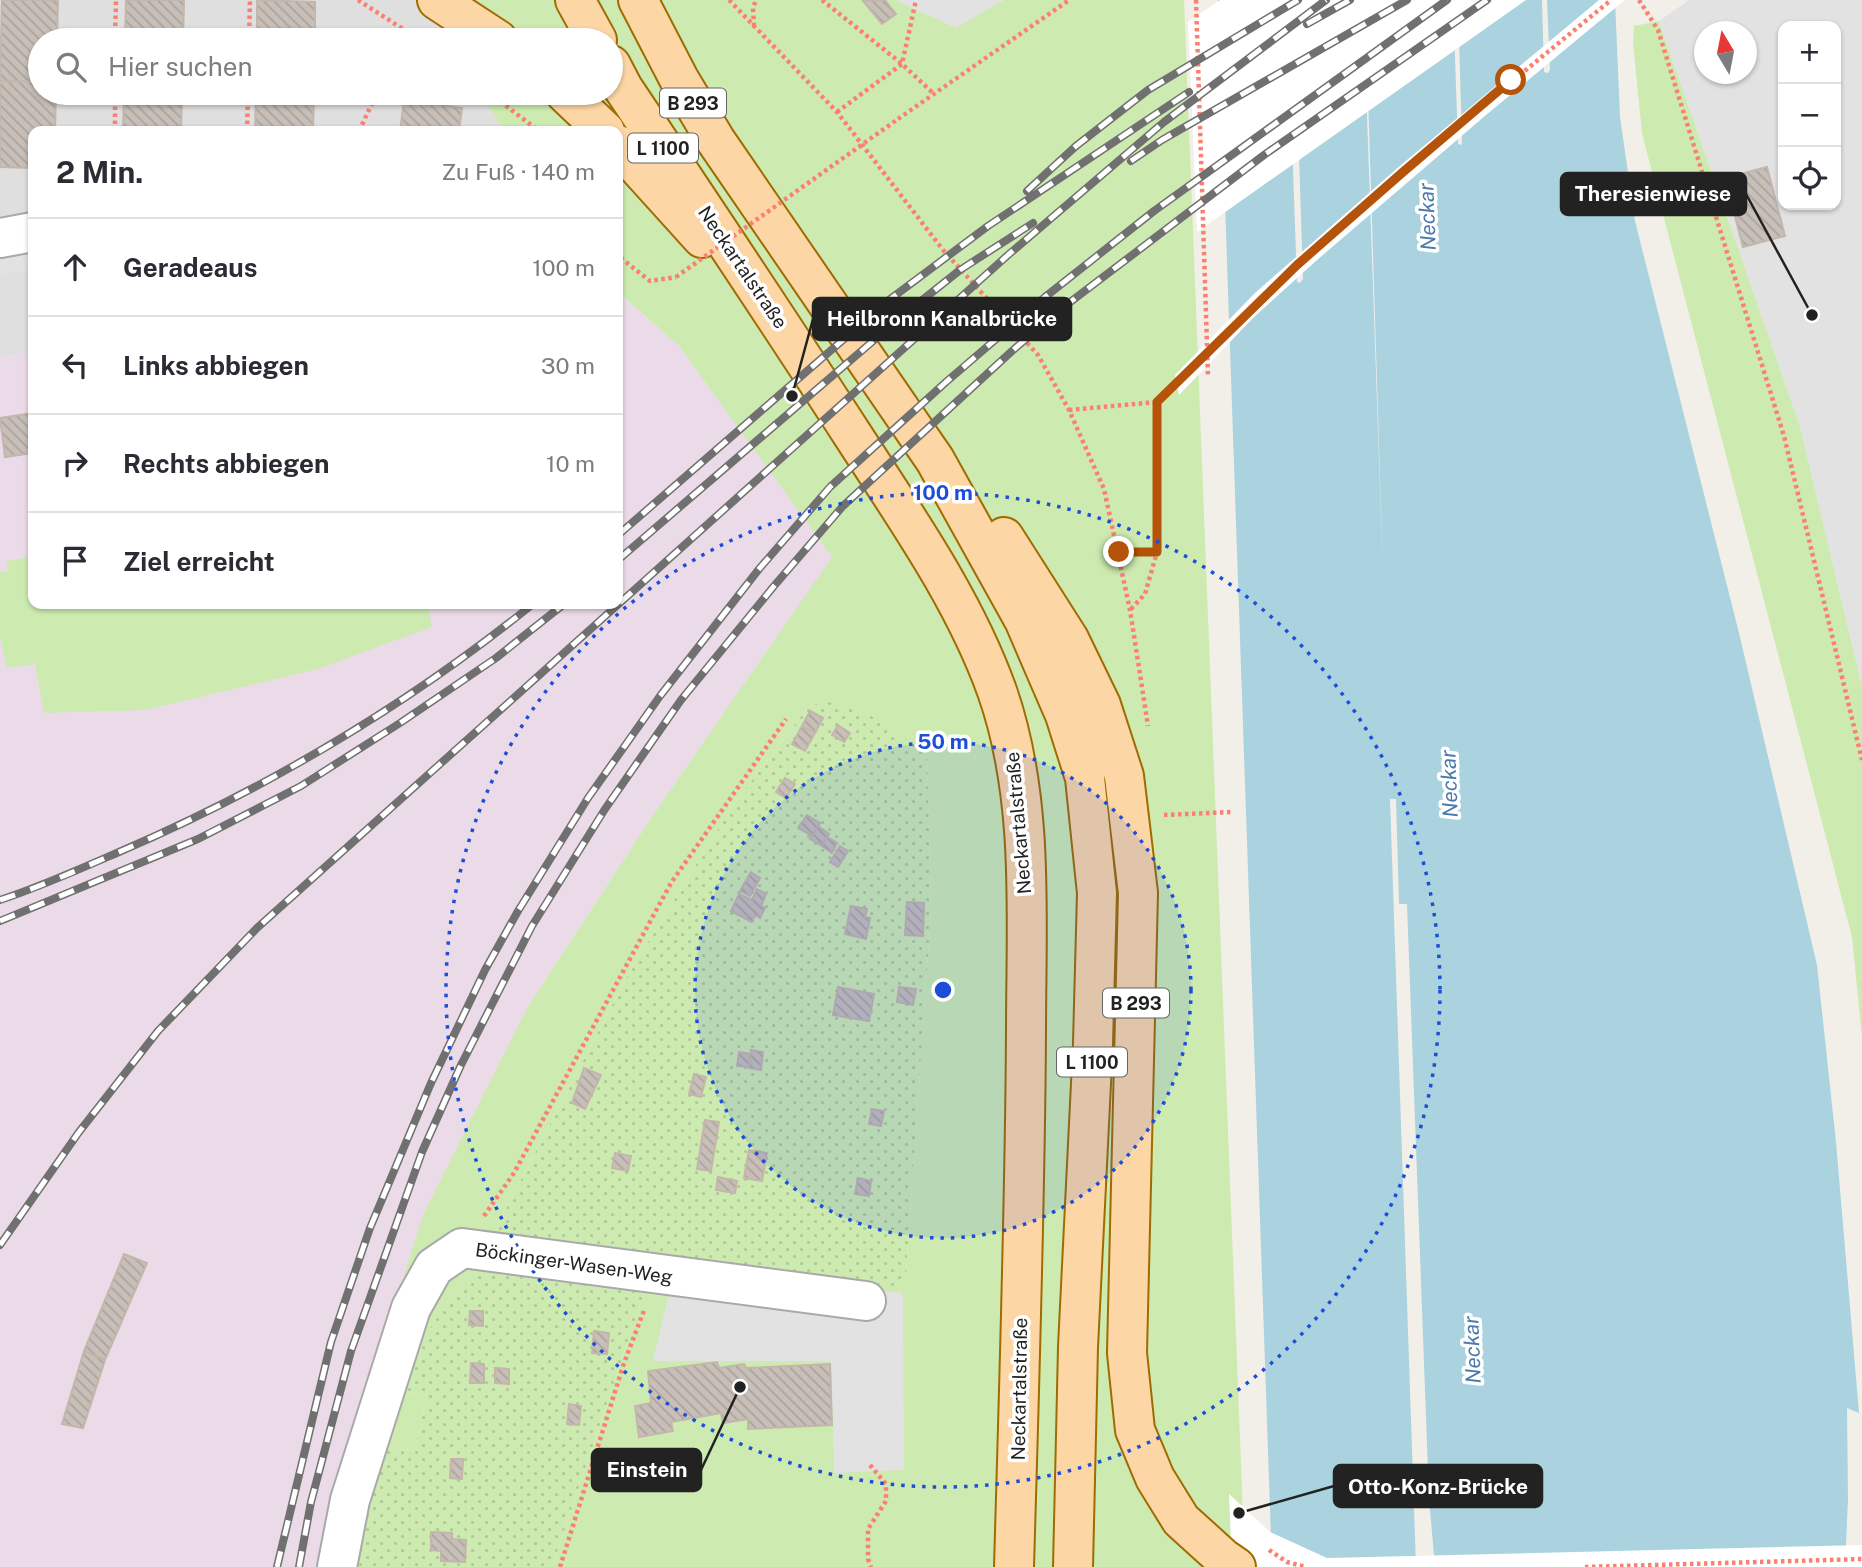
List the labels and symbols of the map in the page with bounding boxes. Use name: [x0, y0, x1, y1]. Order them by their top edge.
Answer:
north arrow: [1694, 21, 1757, 84]
route start: [1495, 64, 1526, 95]
road number: B 293: [660, 88, 726, 118]
road number: L 1100: [628, 134, 698, 162]
callout: Theresienwiese: [1561, 173, 1746, 215]
text: Theresienwiese: [1575, 181, 1731, 206]
water label: Neckar: [1413, 182, 1441, 251]
street label: Neckartalstraße: [694, 202, 792, 332]
callout: Heilbronn Kanalbrücke: [813, 298, 1071, 340]
text: Heilbronn Kanalbrücke: [827, 306, 1057, 331]
text: 100 m: [913, 480, 973, 505]
route end: [1103, 536, 1134, 567]
text: 50 m: [917, 729, 969, 754]
water label: Neckar: [1435, 749, 1463, 818]
street label: Neckartalstraße: [1001, 751, 1035, 895]
centre of rings: [931, 978, 955, 1002]
road number: B 293: [1103, 988, 1169, 1018]
road number: L 1100: [1057, 1048, 1127, 1077]
street label: Böckinger-Wasen-Weg: [474, 1238, 674, 1288]
water label: Neckar: [1458, 1315, 1486, 1384]
street label: Neckartalstraße: [1007, 1317, 1031, 1461]
callout: Einstein: [592, 1449, 701, 1491]
text: Einstein: [607, 1457, 687, 1482]
callout: Otto-Konz-Brücke: [1334, 1465, 1542, 1507]
text: Otto-Konz-Brücke: [1348, 1474, 1528, 1499]

